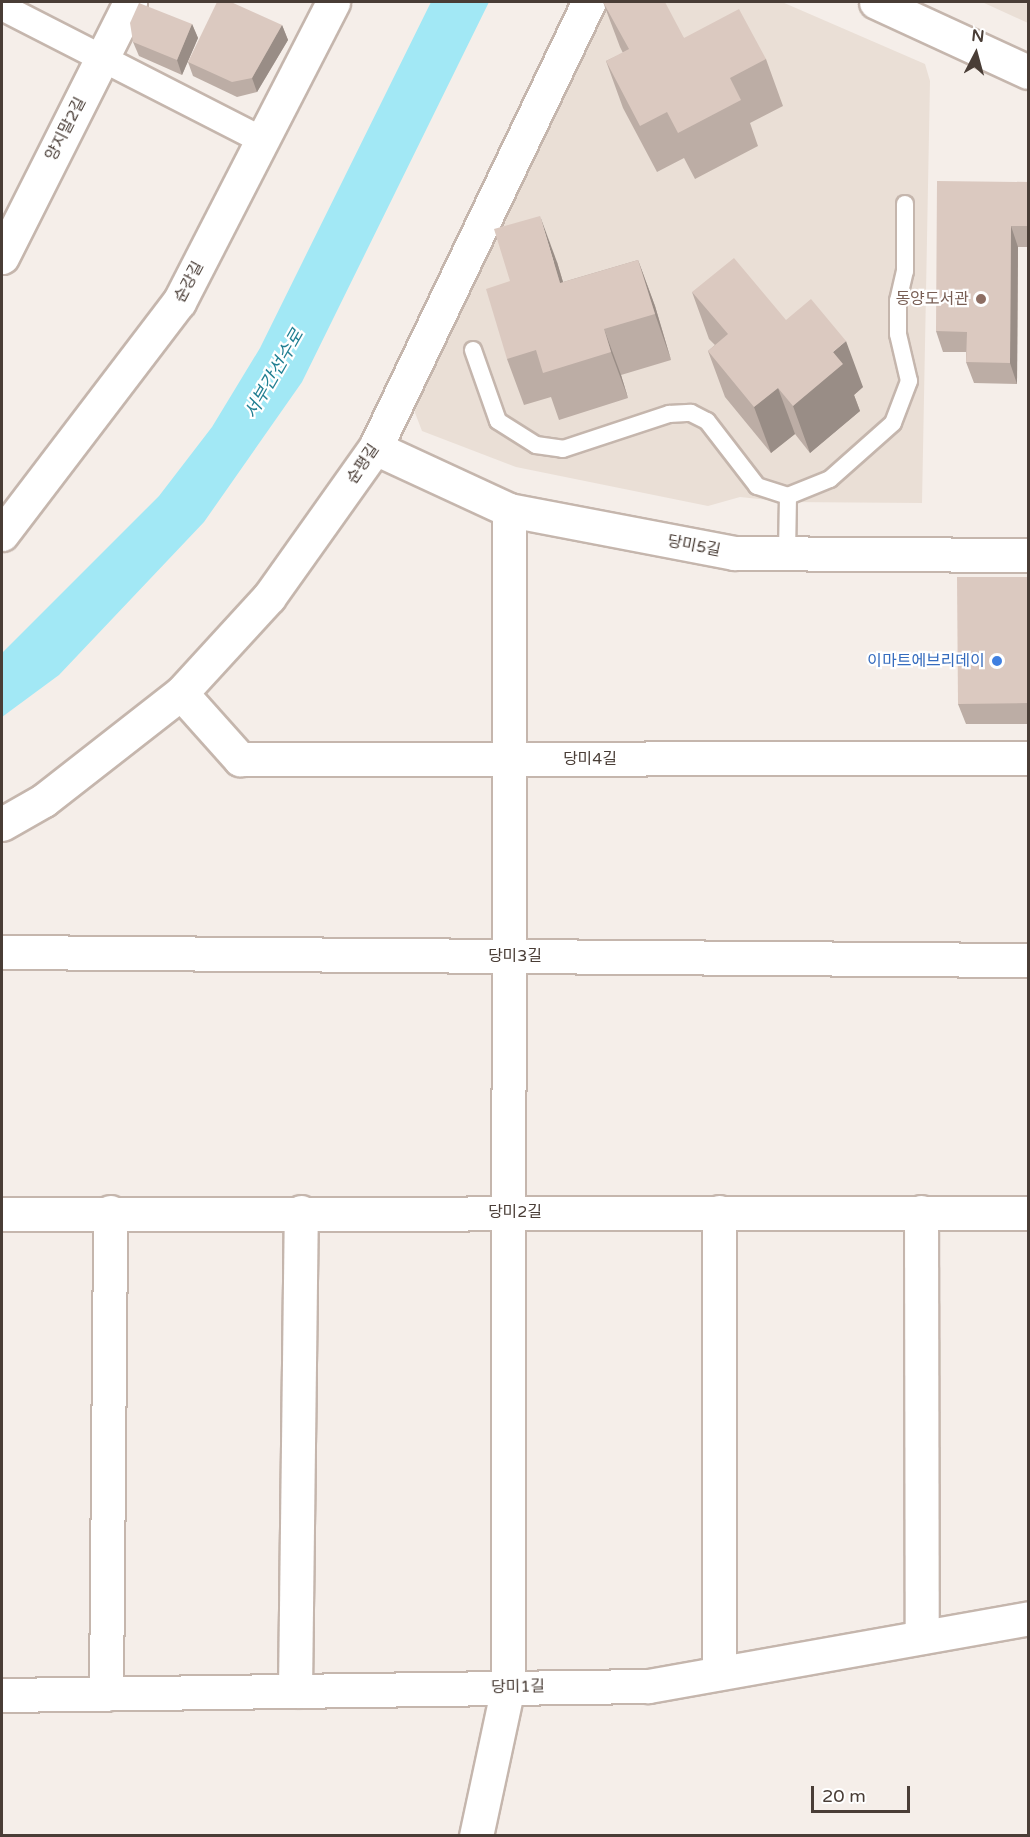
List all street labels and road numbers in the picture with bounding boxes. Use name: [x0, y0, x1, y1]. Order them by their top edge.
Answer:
street label: 양지말2길: [42, 94, 90, 164]
street label: 순강길: [170, 258, 208, 306]
street label: 순평길: [343, 440, 383, 488]
street label: 당미5길: [666, 531, 722, 561]
street label: 당미4길: [563, 749, 617, 769]
street label: 당미3길: [488, 946, 542, 966]
street label: 당미2길: [488, 1202, 542, 1222]
street label: 당미1길: [491, 1677, 545, 1697]

